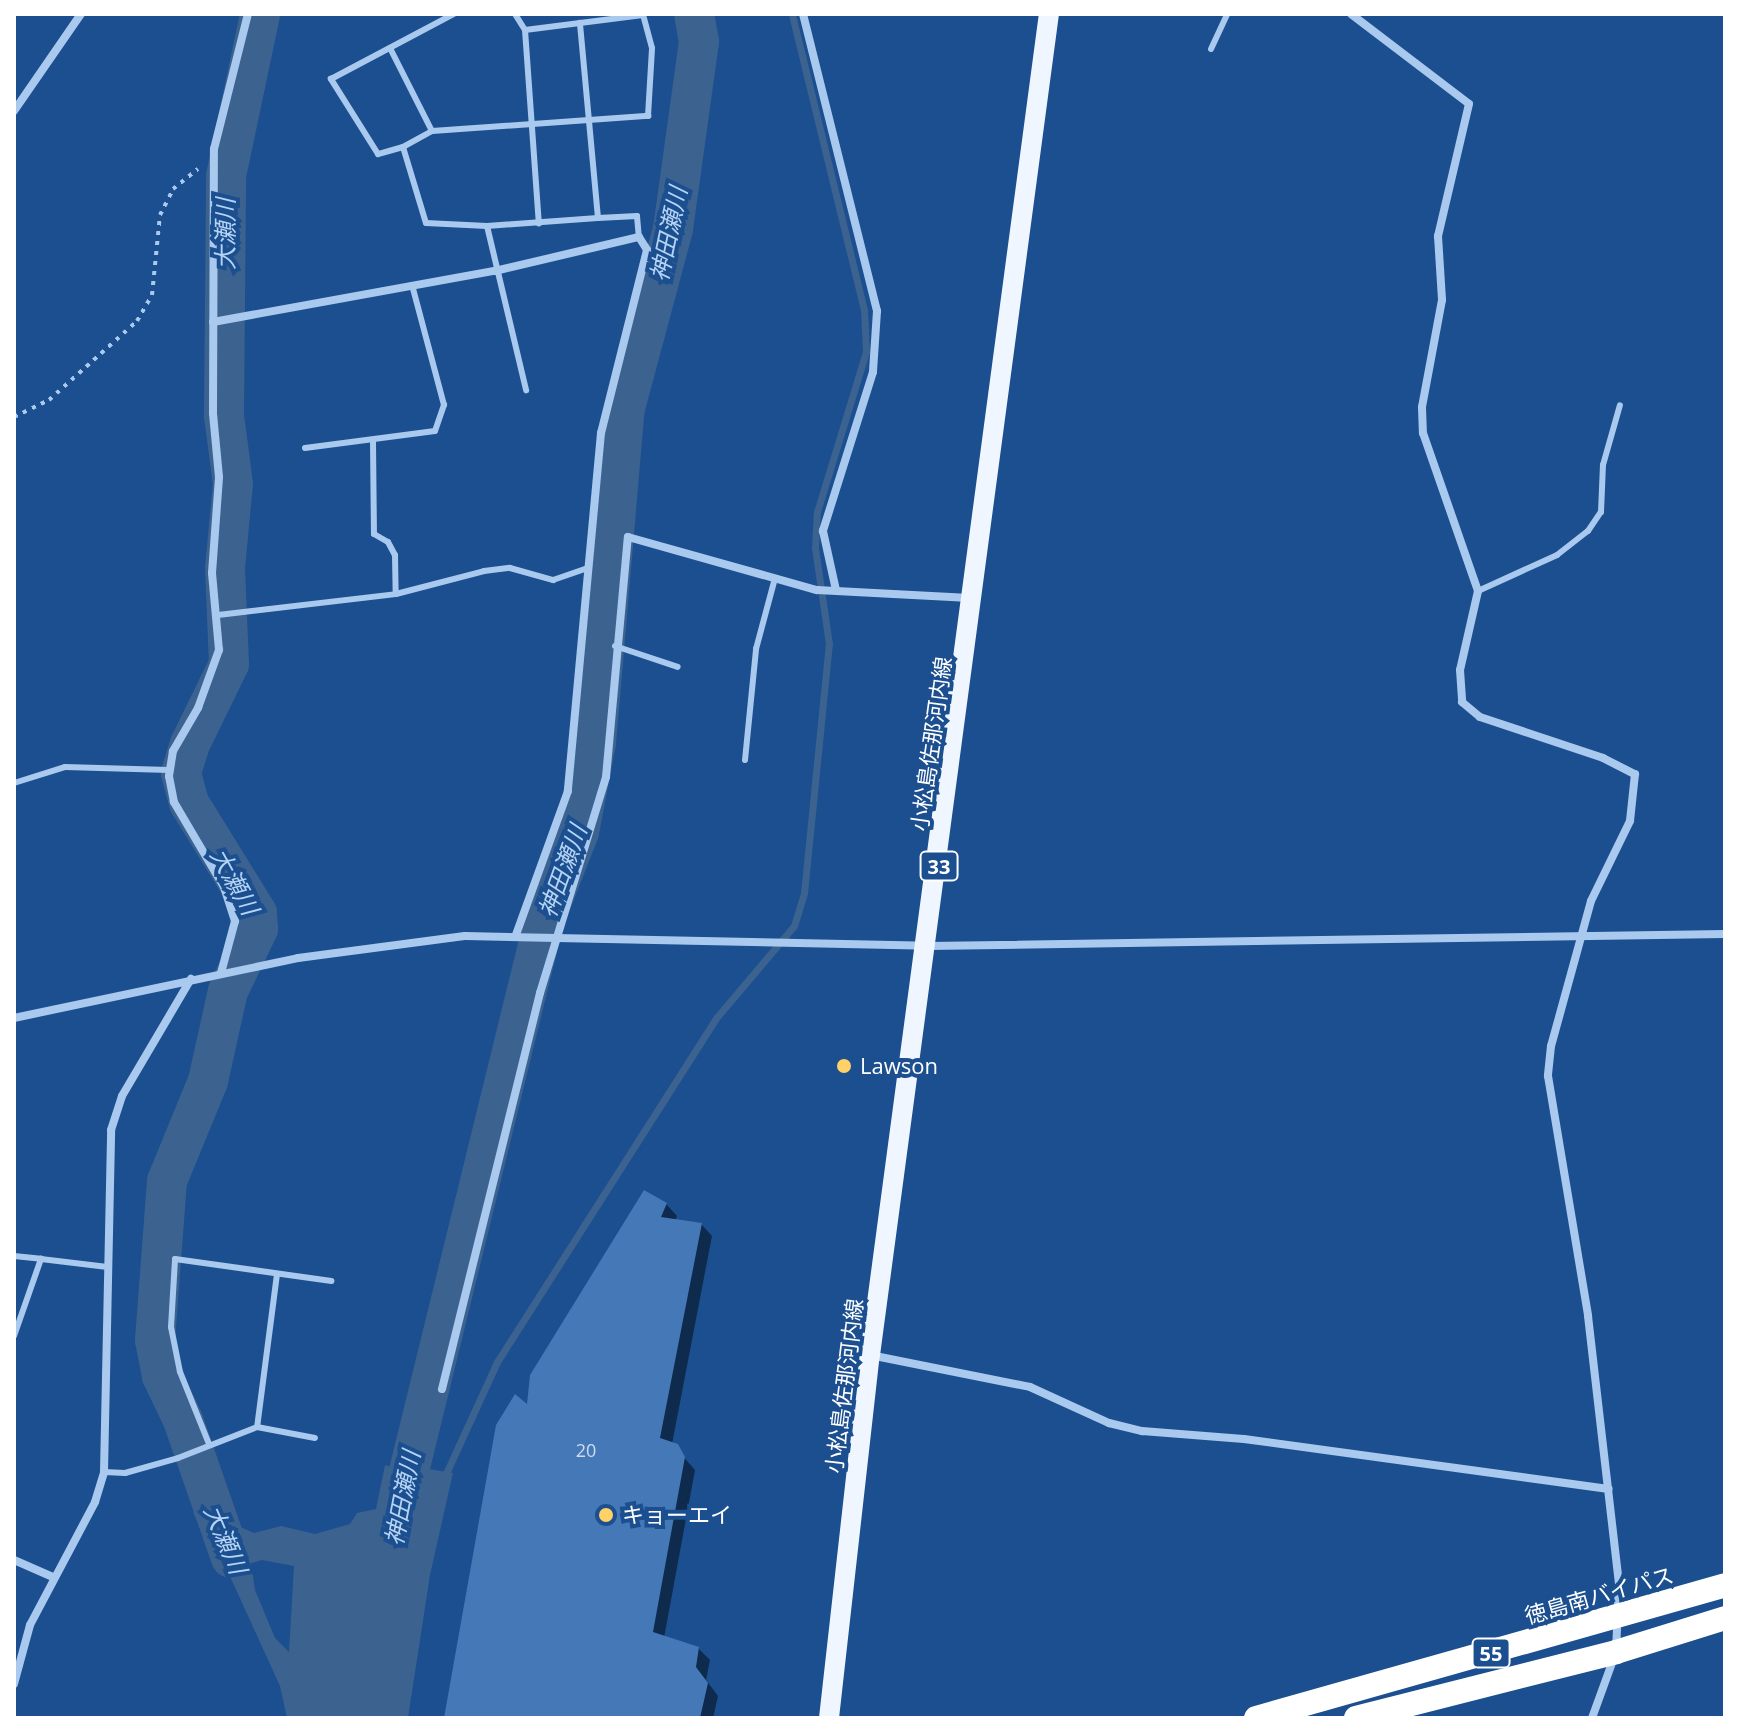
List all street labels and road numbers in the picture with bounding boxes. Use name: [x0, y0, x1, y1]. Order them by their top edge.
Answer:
street label: 小松島佐那河内線: [906, 655, 956, 833]
road number: 33: [919, 850, 959, 882]
street label: 小松島佐那河内線: [820, 1297, 868, 1475]
street label: 徳島南バイパス: [1521, 1561, 1677, 1629]
road number: 55: [1471, 1637, 1511, 1669]

